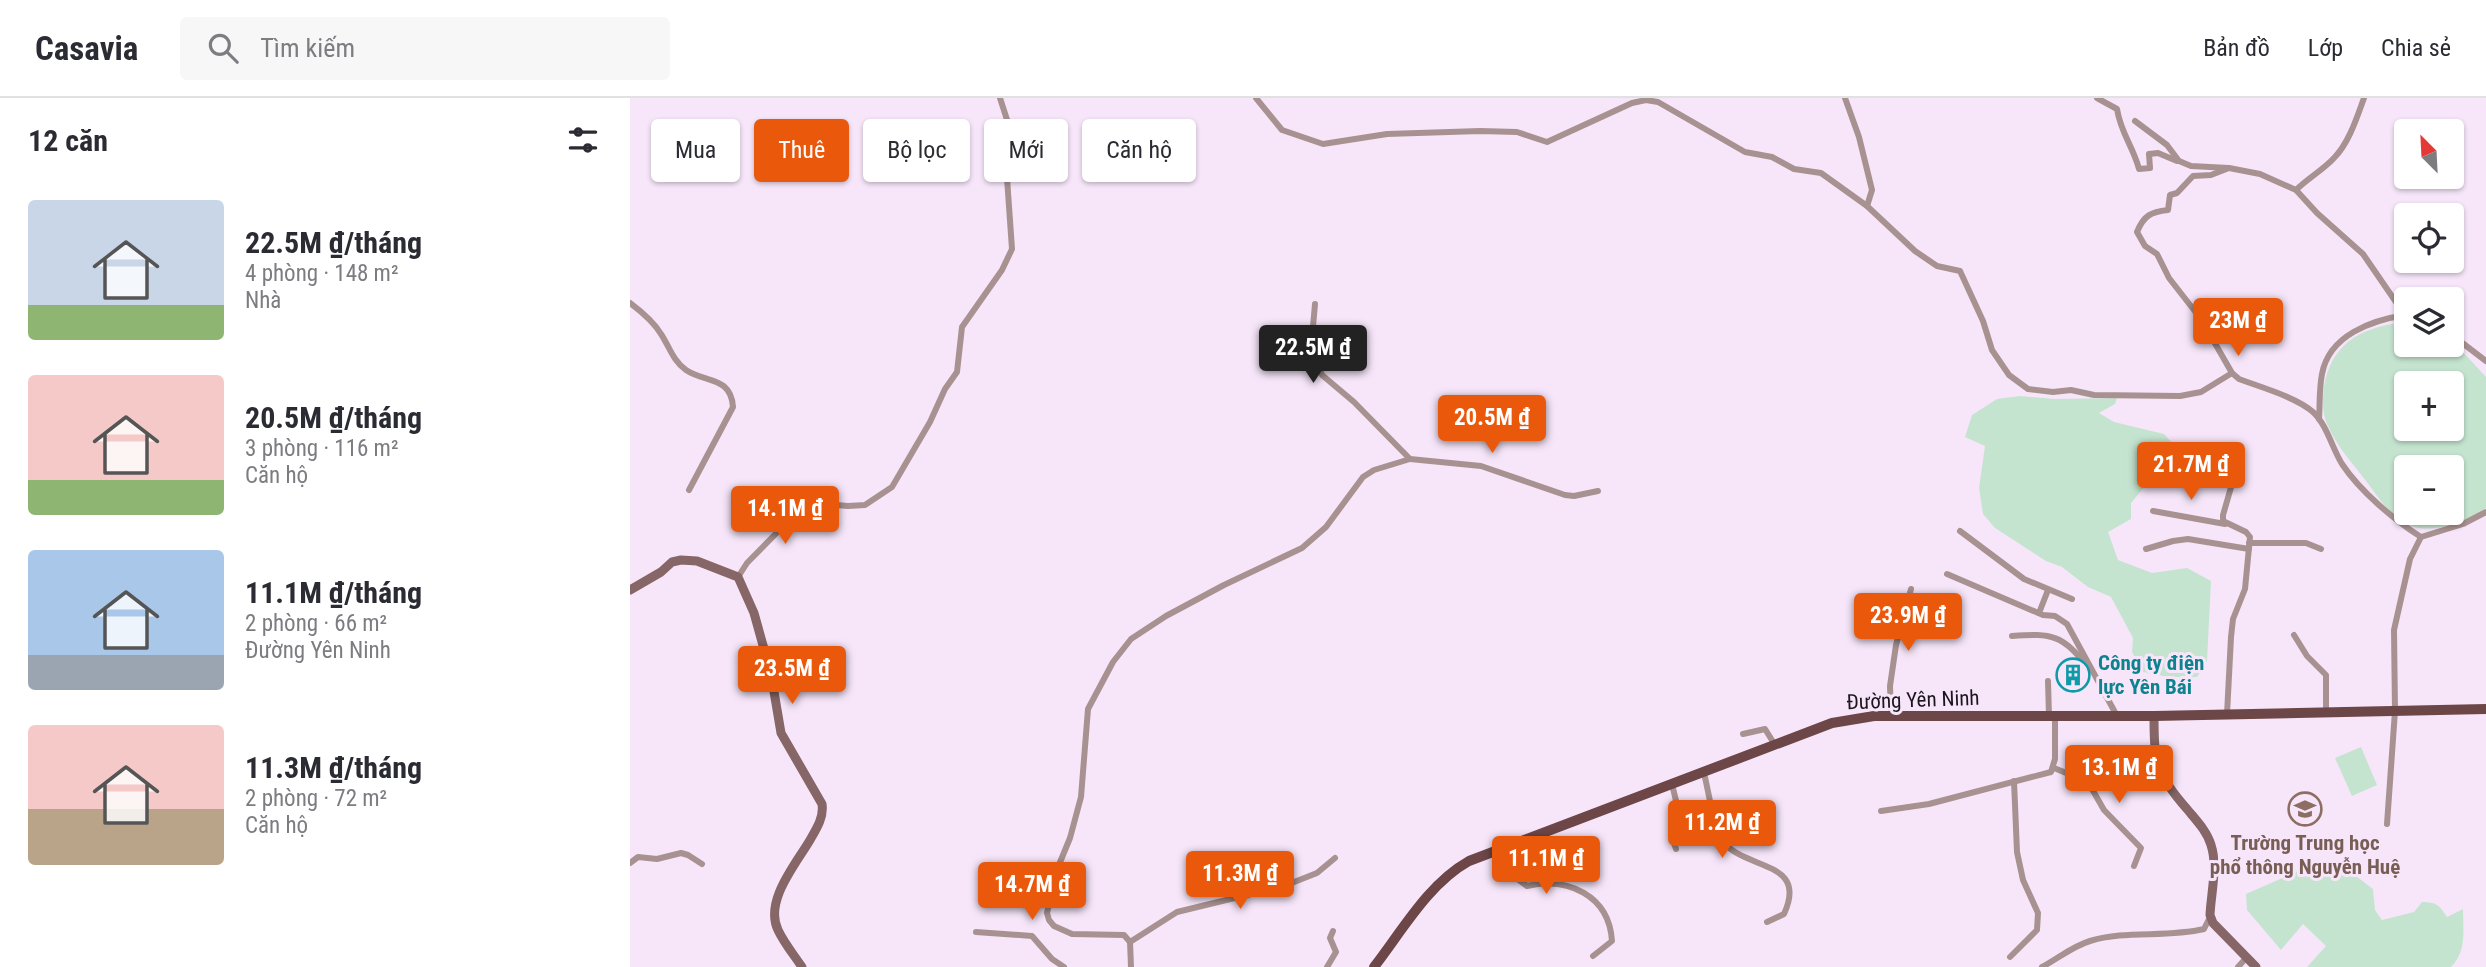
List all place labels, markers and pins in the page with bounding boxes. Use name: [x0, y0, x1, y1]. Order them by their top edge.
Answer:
pin: 23M ₫: [2189, 299, 2287, 358]
pin: 22.5M ₫: [1248, 326, 1378, 385]
pin: 20.5M ₫: [1427, 396, 1557, 455]
pin: 21.7M ₫: [2126, 442, 2256, 502]
pin: 14.1M ₫: [720, 486, 850, 546]
pin: 23.9M ₫: [1843, 594, 1973, 653]
pin: 23.5M ₫: [727, 646, 857, 706]
place label: Công ty điện lực Yên Bái: [2098, 651, 2204, 699]
building icon: Công ty điện lực Yên Bái: [2054, 656, 2092, 694]
pin: 13.1M ₫: [2054, 746, 2184, 805]
school or university icon: Trường Trung học phổ thông Nguyễn Huệ: [2286, 790, 2324, 828]
pin: 11.2M ₫: [1657, 800, 1787, 860]
place label: Trường Trung học phổ thông Nguyễn Huệ: [2210, 831, 2400, 879]
pin: 11.1M ₫: [1481, 836, 1611, 896]
pin: 11.3M ₫: [1175, 852, 1305, 911]
pin: 14.7M ₫: [967, 862, 1097, 922]

